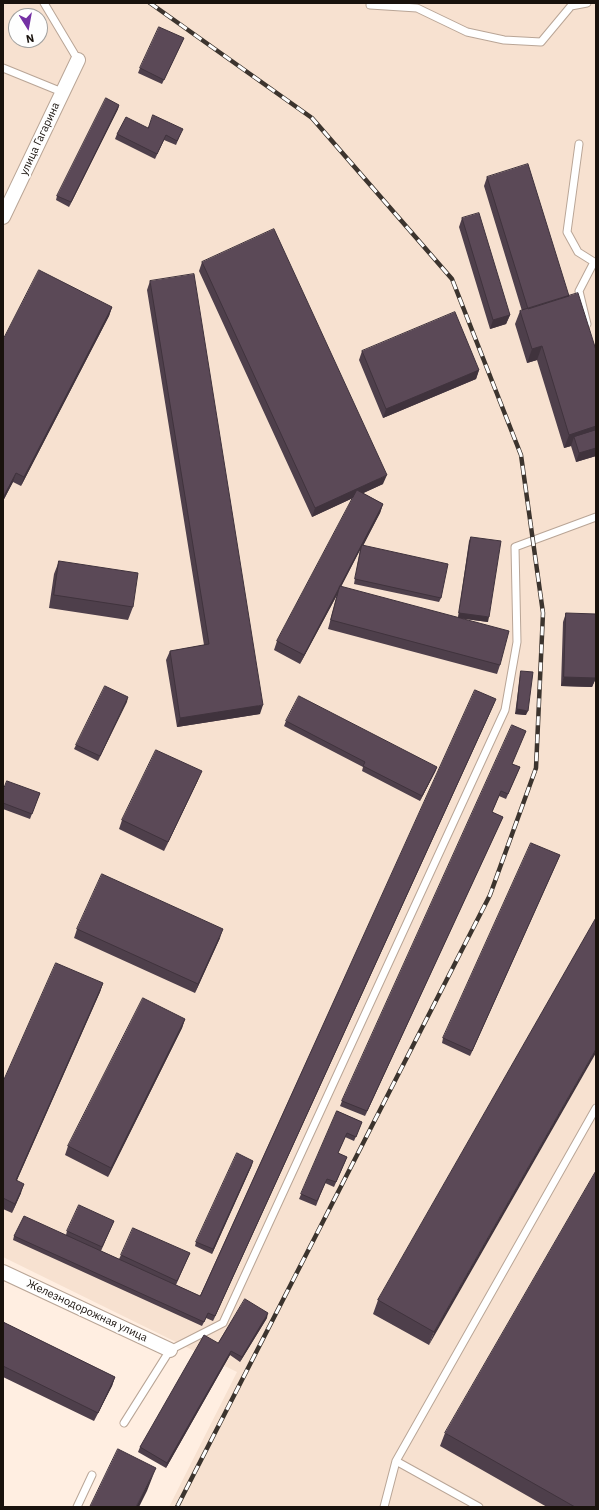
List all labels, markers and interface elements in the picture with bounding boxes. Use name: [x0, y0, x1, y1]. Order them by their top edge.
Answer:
north arrow: [8, 8, 48, 48]
text: N: [25, 31, 35, 46]
street label: улица Гагарина: [17, 100, 63, 178]
street label: Железнодорожная улица: [25, 1277, 149, 1345]

